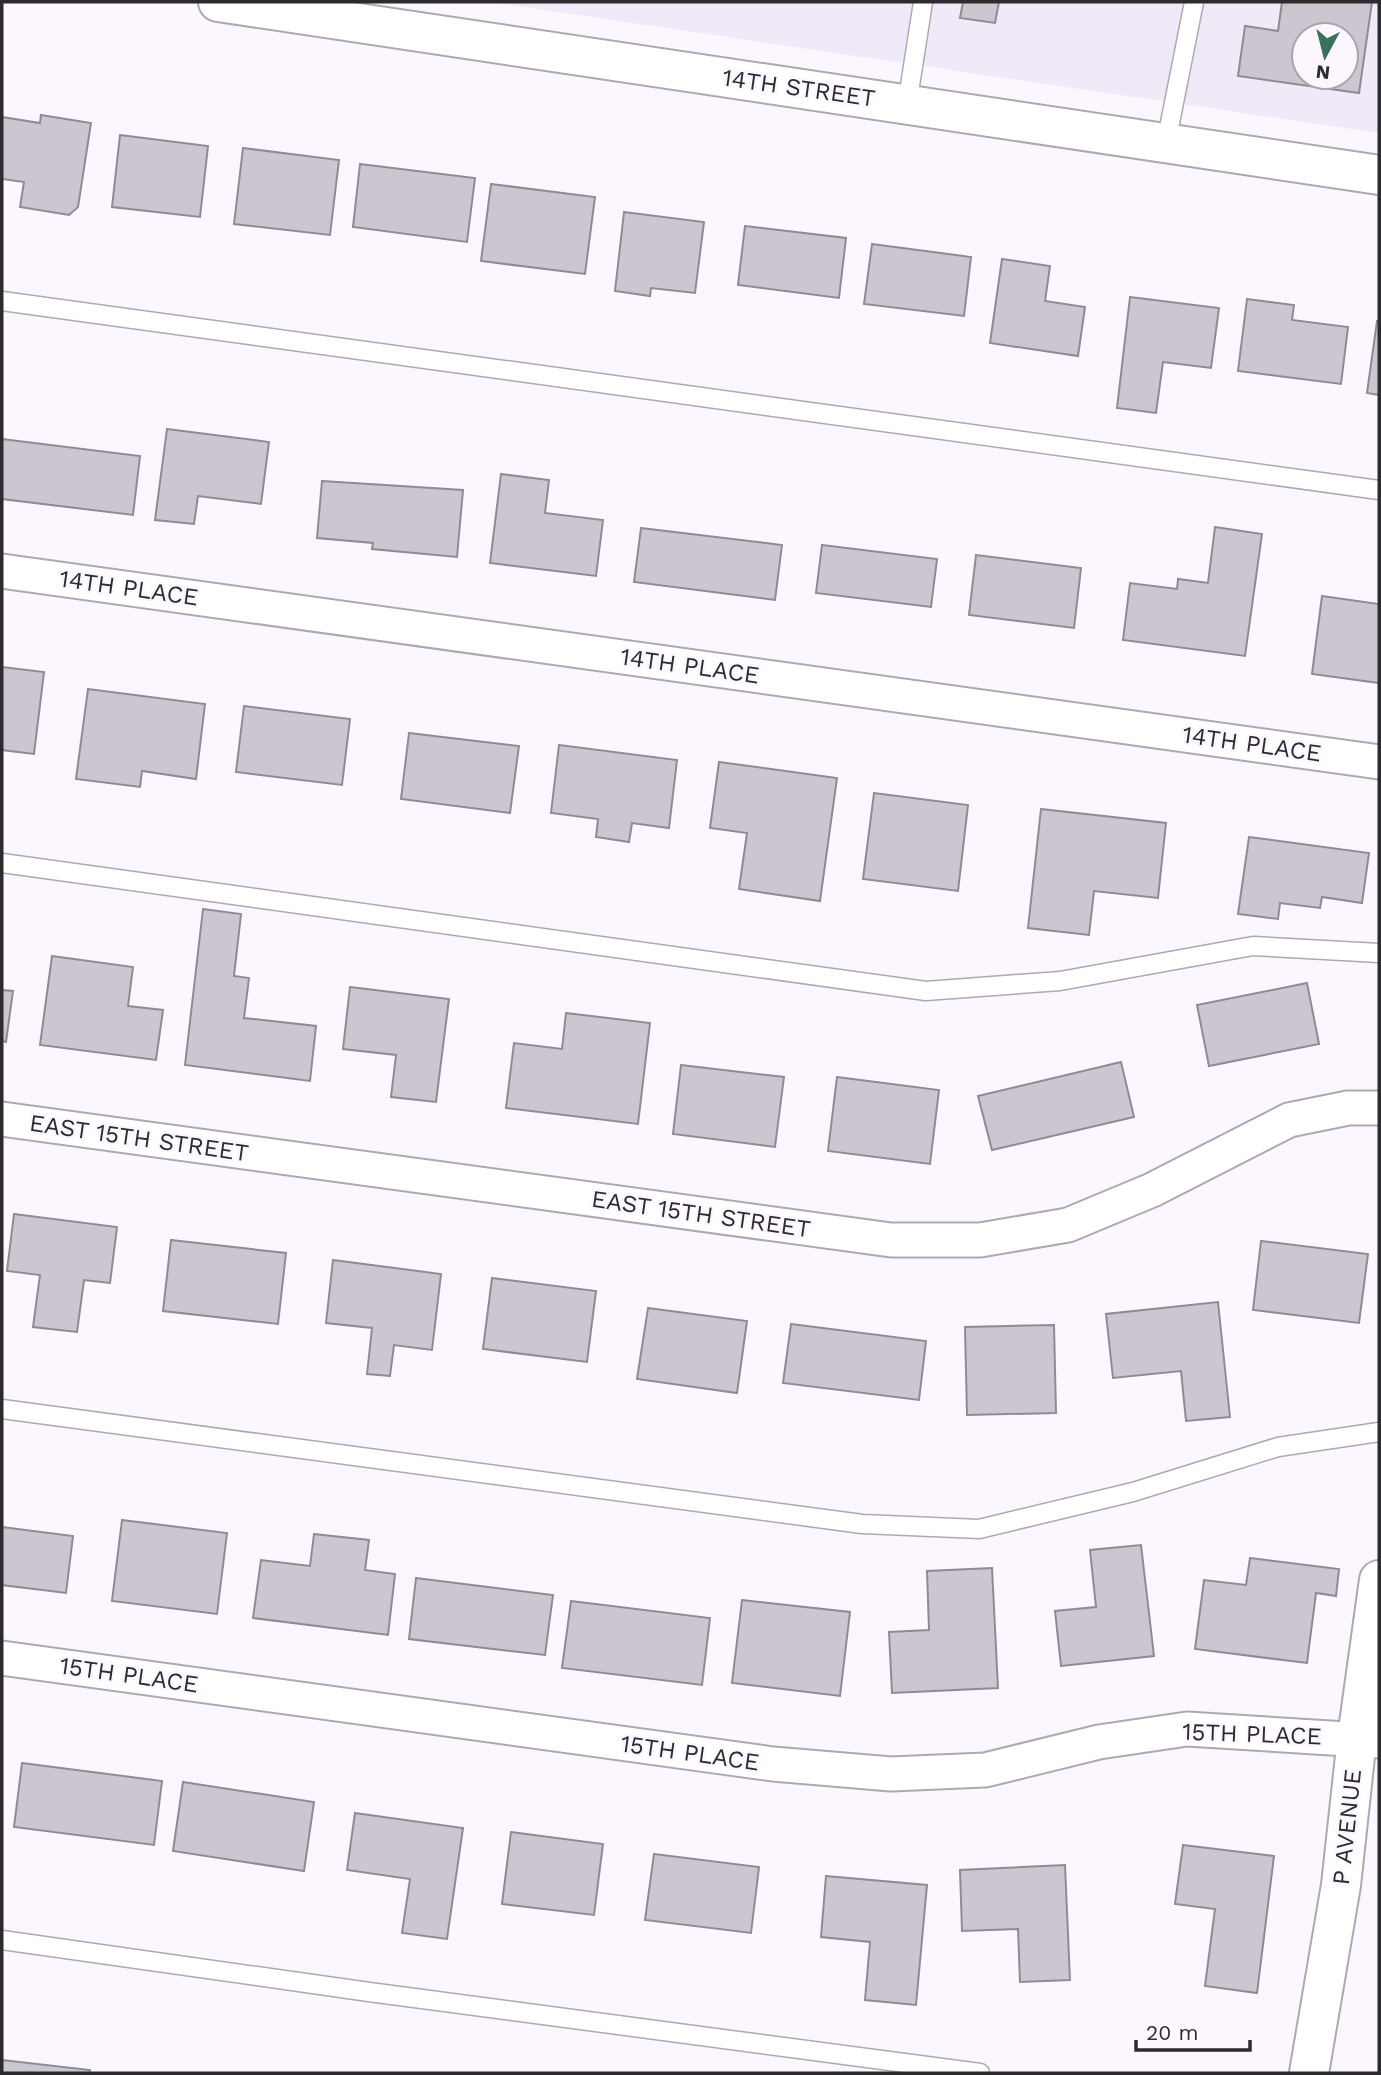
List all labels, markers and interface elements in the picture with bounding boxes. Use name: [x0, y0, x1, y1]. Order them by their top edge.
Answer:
north arrow: [1290, 21, 1360, 91]
text: N: [1315, 60, 1331, 85]
street label: 14TH STREET: [721, 63, 877, 113]
street label: 14TH PLACE: [58, 564, 200, 612]
street label: 14TH PLACE: [619, 642, 761, 690]
street label: 14TH PLACE: [1181, 720, 1323, 768]
street label: EAST 15TH STREET: [28, 1109, 250, 1167]
street label: EAST 15TH STREET: [590, 1185, 812, 1243]
street label: 15TH PLACE: [58, 1651, 200, 1699]
street label: 15TH PLACE: [1182, 1718, 1322, 1750]
street label: 15TH PLACE: [619, 1729, 761, 1777]
street label: P AVENUE: [1327, 1768, 1367, 1886]
scale bar: [1136, 2008, 1250, 2052]
text: 20 m: [1146, 2020, 1198, 2045]

